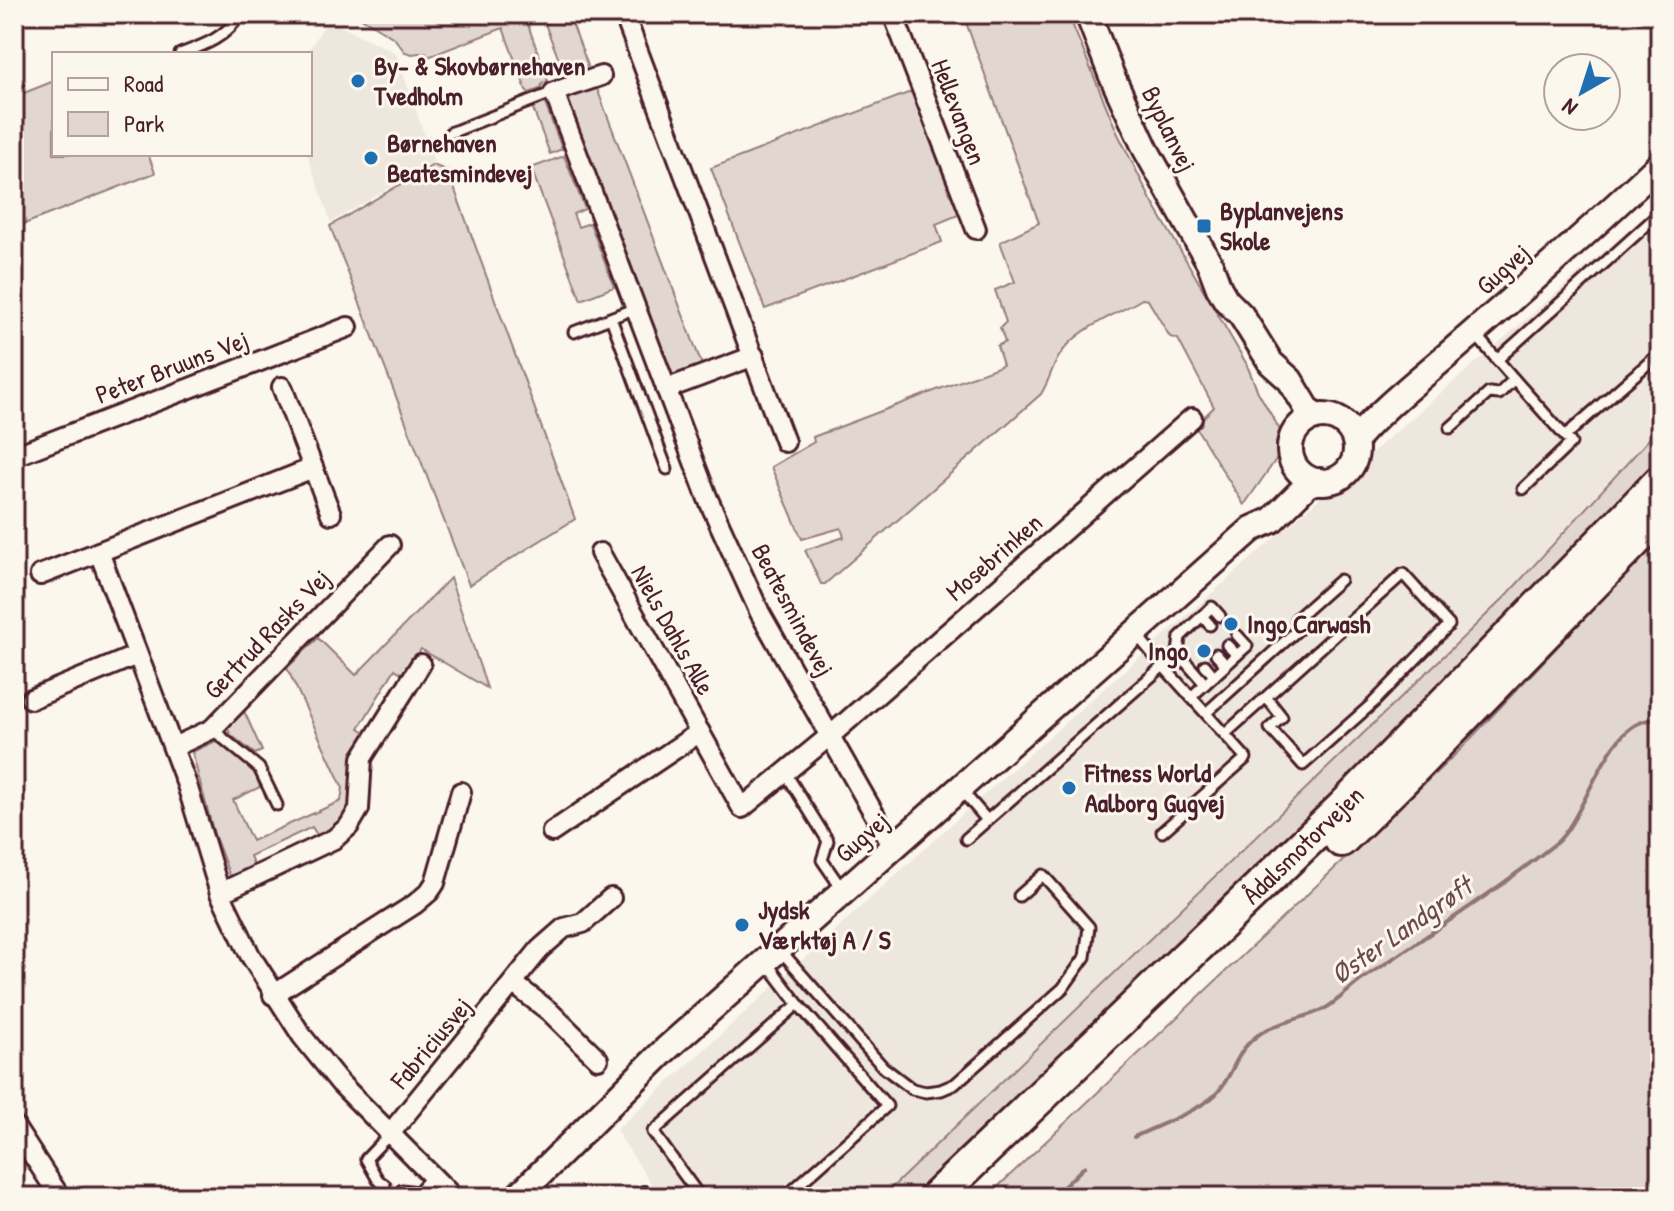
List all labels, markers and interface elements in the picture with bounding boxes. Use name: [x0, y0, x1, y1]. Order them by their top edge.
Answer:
place label: By- & Skovbørnehaven Tvedholm: [373, 48, 585, 113]
legend: [52, 52, 312, 156]
north arrow: [1542, 52, 1622, 132]
street label: Hellevangen: [923, 54, 996, 169]
text: Road: [124, 67, 163, 99]
marker: By- & Skovbørnehaven Tvedholm: [349, 72, 367, 90]
street label: Byplanvej: [1134, 80, 1205, 177]
text: N: [1555, 92, 1583, 123]
text: Park: [124, 107, 164, 139]
place label: Børnehaven Beatesmindevej: [387, 125, 533, 190]
marker: Børnehaven Beatesmindevej: [362, 149, 380, 167]
place label: Byplanvejens Skole: [1220, 193, 1343, 258]
marker: Byplanvejens Skole: [1195, 217, 1213, 235]
street label: Gugvej: [1468, 235, 1537, 302]
street label: Peter Bruuns Vej: [90, 321, 253, 412]
street label: Mosebrinken: [938, 505, 1049, 608]
street label: Beatesmindevej: [744, 537, 843, 682]
street label: Niels Dahls Alle: [623, 559, 724, 701]
street label: Gertrud Rasks Vej: [196, 561, 338, 706]
place label: Ingo Carwash: [1247, 606, 1371, 642]
marker: Ingo Carwash: [1222, 615, 1240, 633]
place label: Ingo: [1148, 633, 1189, 669]
marker: Ingo: [1195, 642, 1213, 660]
place label: Fitness World Aalborg Gugvej: [1084, 755, 1225, 821]
street label: Ådalsmotorvejen: [1234, 778, 1371, 912]
marker: Fitness World Aalborg Gugvej: [1060, 779, 1078, 797]
street label: Gugvej: [827, 803, 896, 870]
water label: Øster Landgrøft: [1323, 865, 1483, 993]
place label: Jydsk Værktøj A / S: [758, 892, 891, 957]
marker: Jydsk Værktøj A / S: [733, 916, 751, 934]
street label: Fabriciusvej: [381, 989, 479, 1097]

